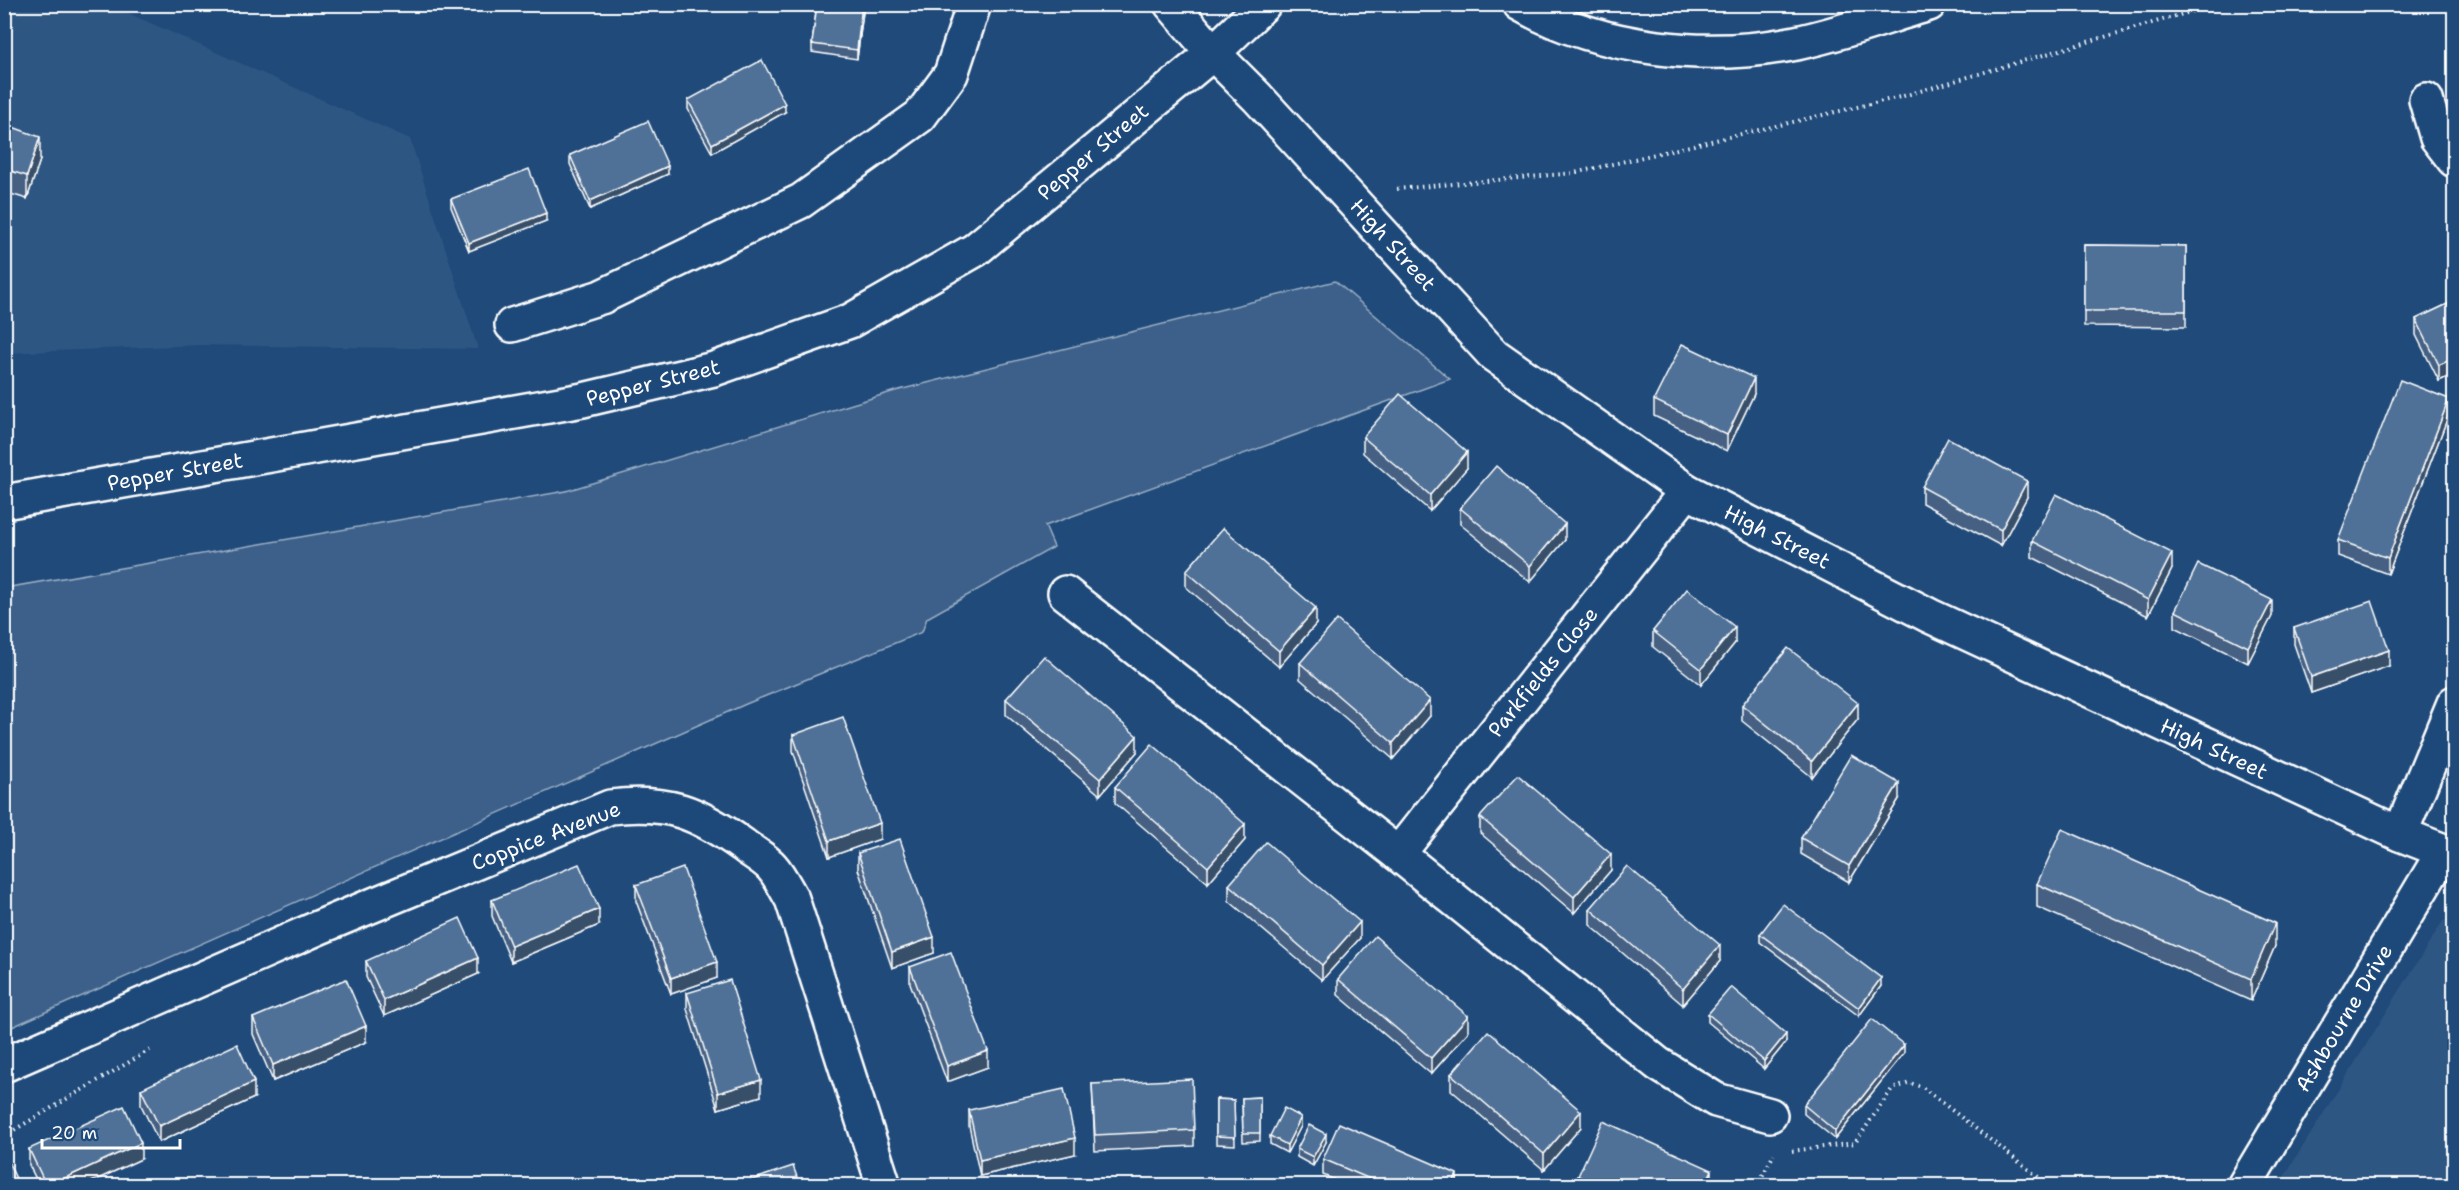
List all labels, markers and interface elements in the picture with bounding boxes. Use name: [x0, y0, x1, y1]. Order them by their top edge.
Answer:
street label: Pepper Street: [1032, 97, 1154, 207]
street label: High Street: [1344, 193, 1442, 297]
street label: Pepper Street: [583, 353, 723, 413]
street label: Pepper Street: [105, 446, 245, 498]
street label: High Street: [1719, 498, 1835, 576]
street label: Parkfields Close: [1482, 601, 1604, 743]
street label: High Street: [2156, 712, 2272, 786]
street label: Coppice Avenue: [467, 795, 625, 877]
street label: Ashbourne Drive: [2289, 939, 2399, 1097]
scale bar: [42, 1112, 180, 1150]
text: 20 m: [51, 1121, 97, 1145]

